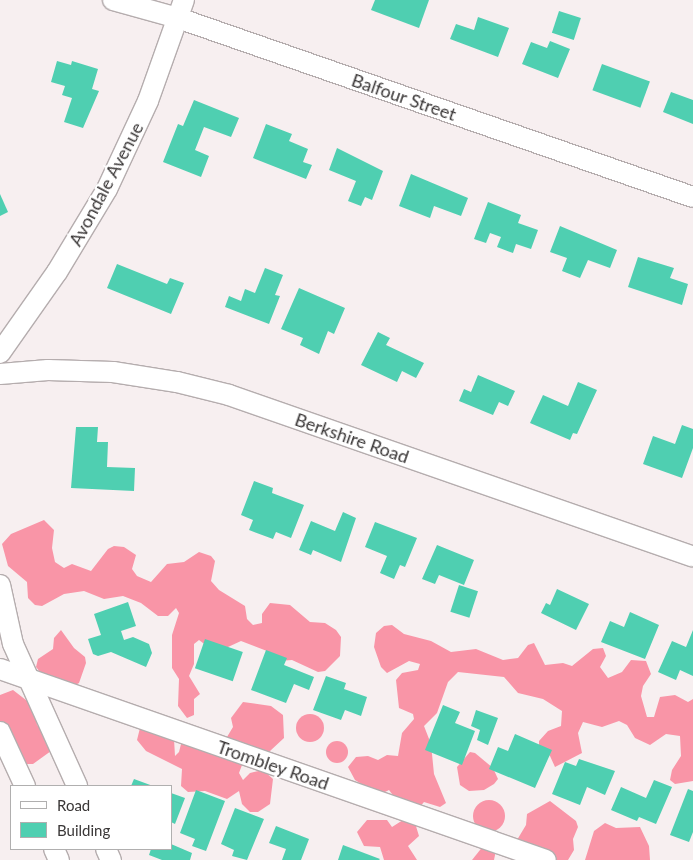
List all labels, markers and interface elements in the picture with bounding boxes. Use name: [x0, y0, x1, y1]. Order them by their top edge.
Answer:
street label: Balfour Street: [349, 69, 459, 125]
street label: Avondale Avenue: [64, 118, 148, 250]
street label: Berkshire Road: [292, 408, 412, 468]
street label: Trombley Road: [214, 736, 332, 794]
legend: [10, 785, 172, 850]
text: Road: [57, 796, 90, 814]
text: Building: [57, 821, 110, 839]

